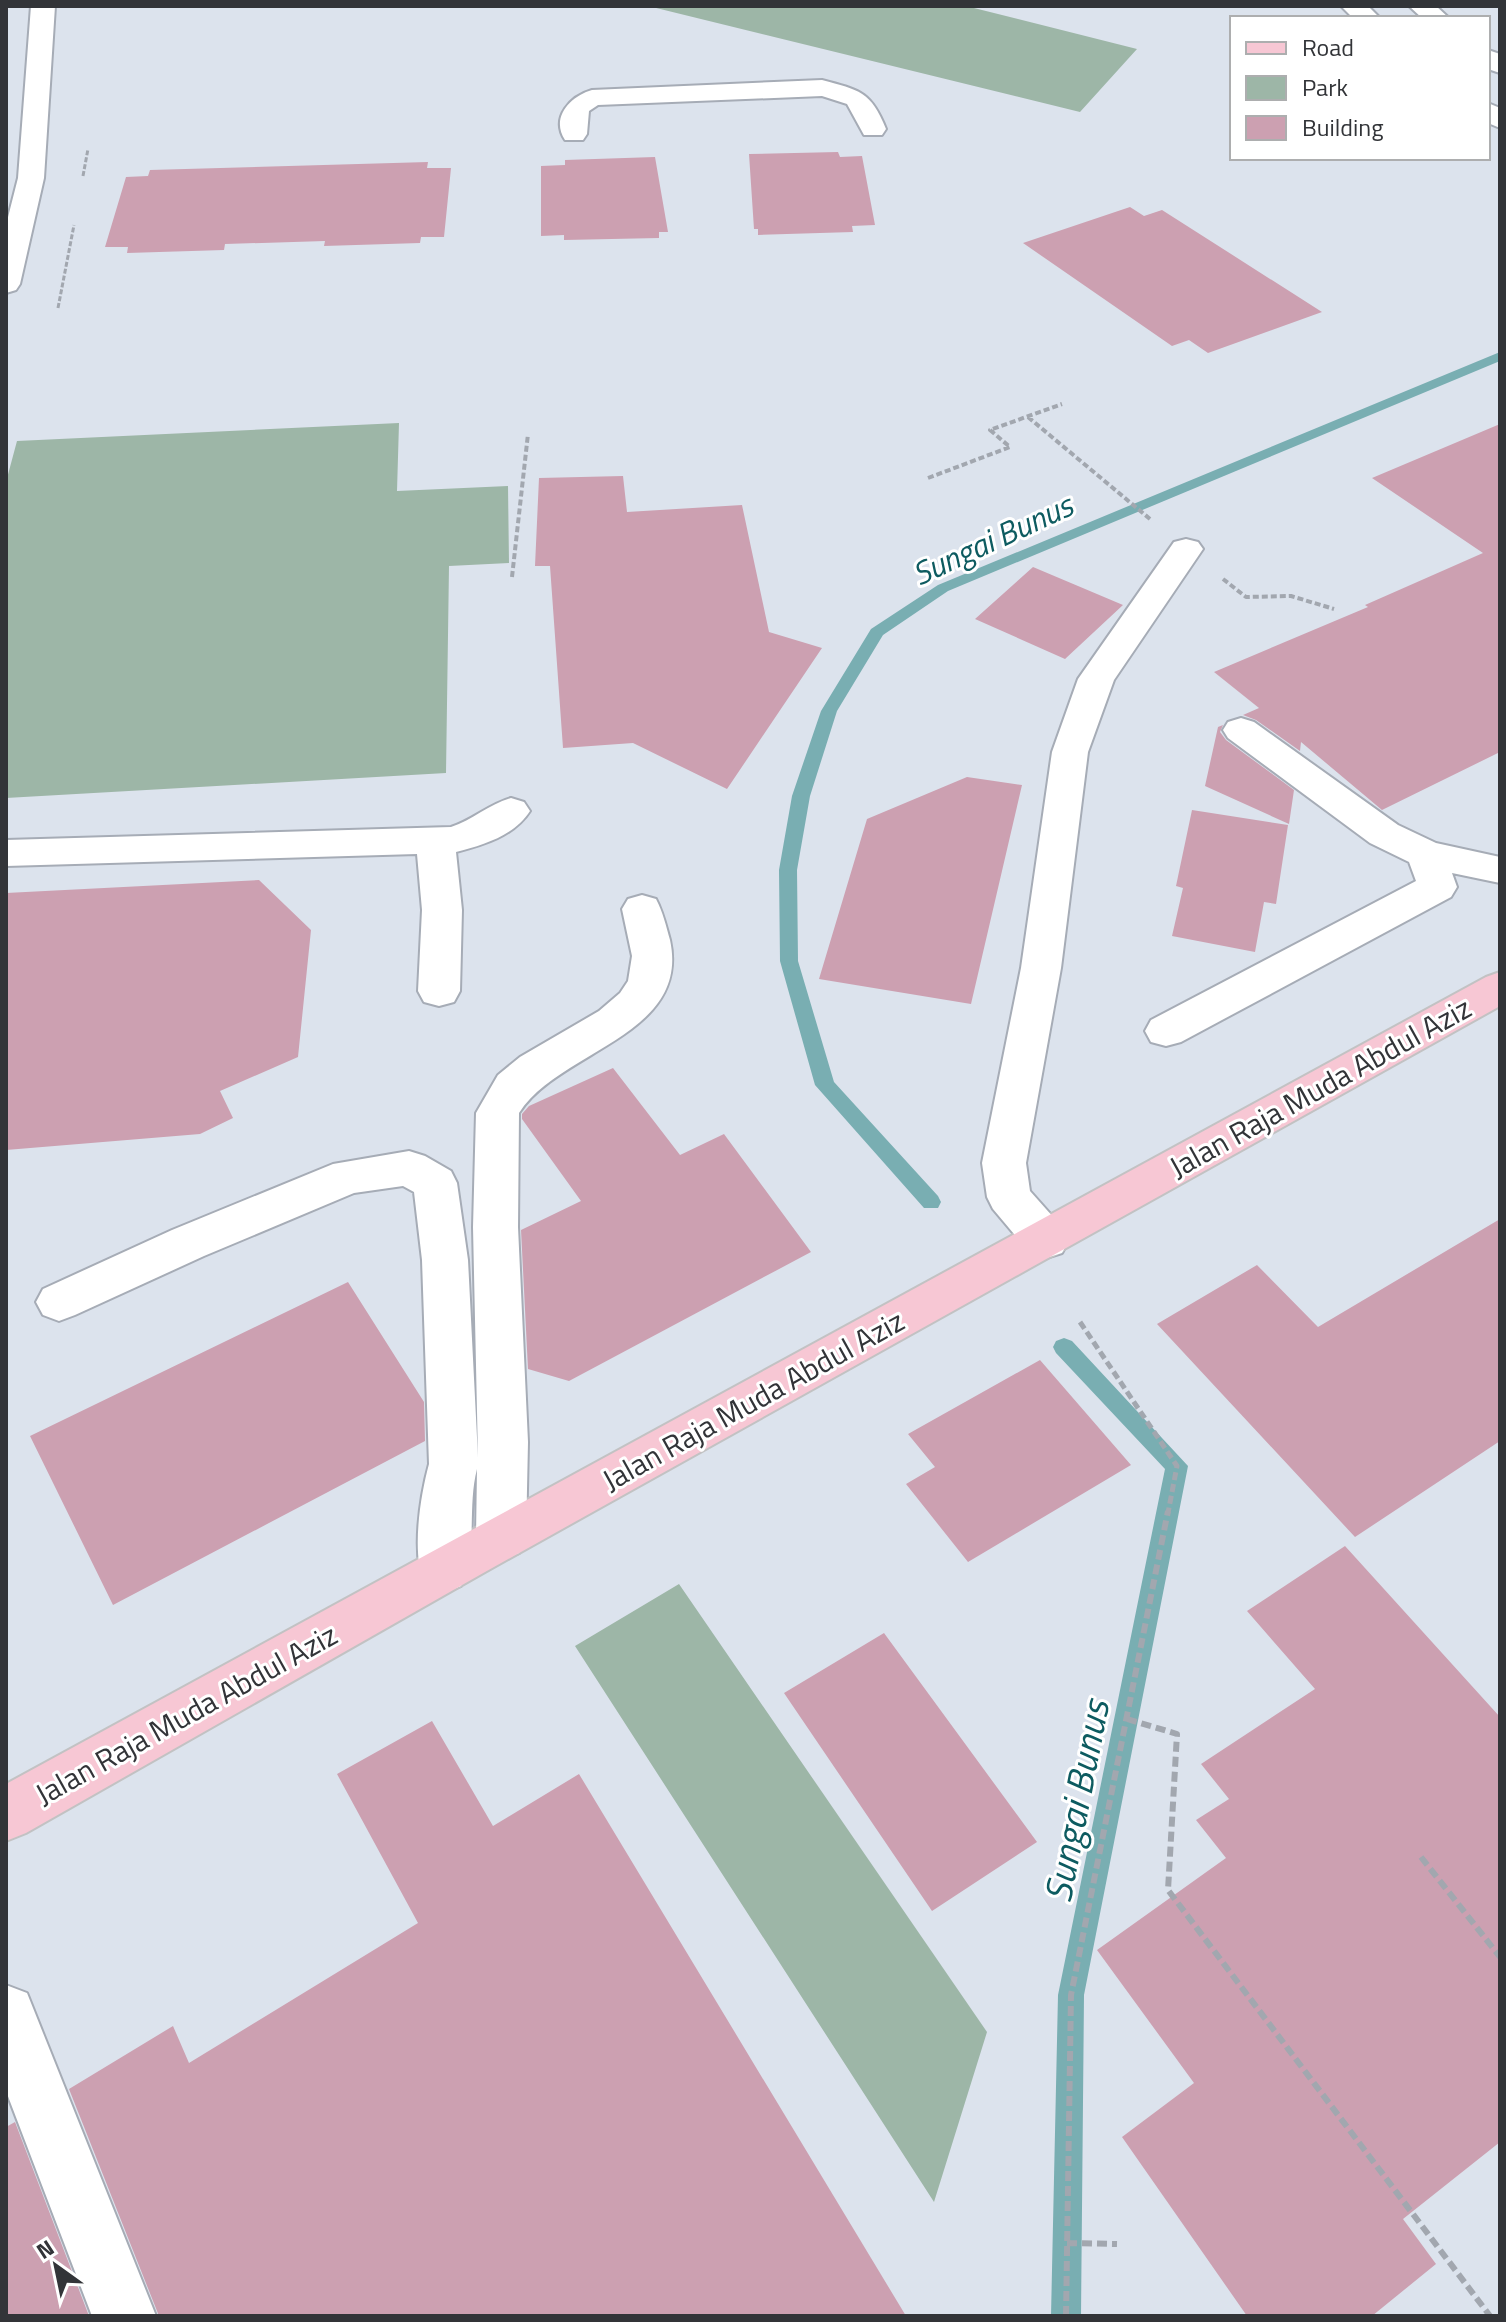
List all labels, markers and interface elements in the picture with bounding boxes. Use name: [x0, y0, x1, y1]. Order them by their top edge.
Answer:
legend: [1230, 16, 1490, 160]
text: Road: [1302, 29, 1354, 65]
text: Park: [1302, 69, 1348, 105]
text: Building: [1302, 109, 1384, 145]
water label: Sungai Bunus: [904, 480, 1082, 597]
street label: Jalan Raja Muda Abdul Aziz: [1160, 985, 1480, 1189]
street label: Jalan Raja Muda Abdul Aziz: [593, 1298, 913, 1502]
street label: Jalan Raja Muda Abdul Aziz: [26, 1612, 346, 1816]
water label: Sungai Bunus: [1028, 1692, 1125, 1907]
north arrow: [16, 2226, 96, 2306]
text: N: [29, 2231, 61, 2268]

